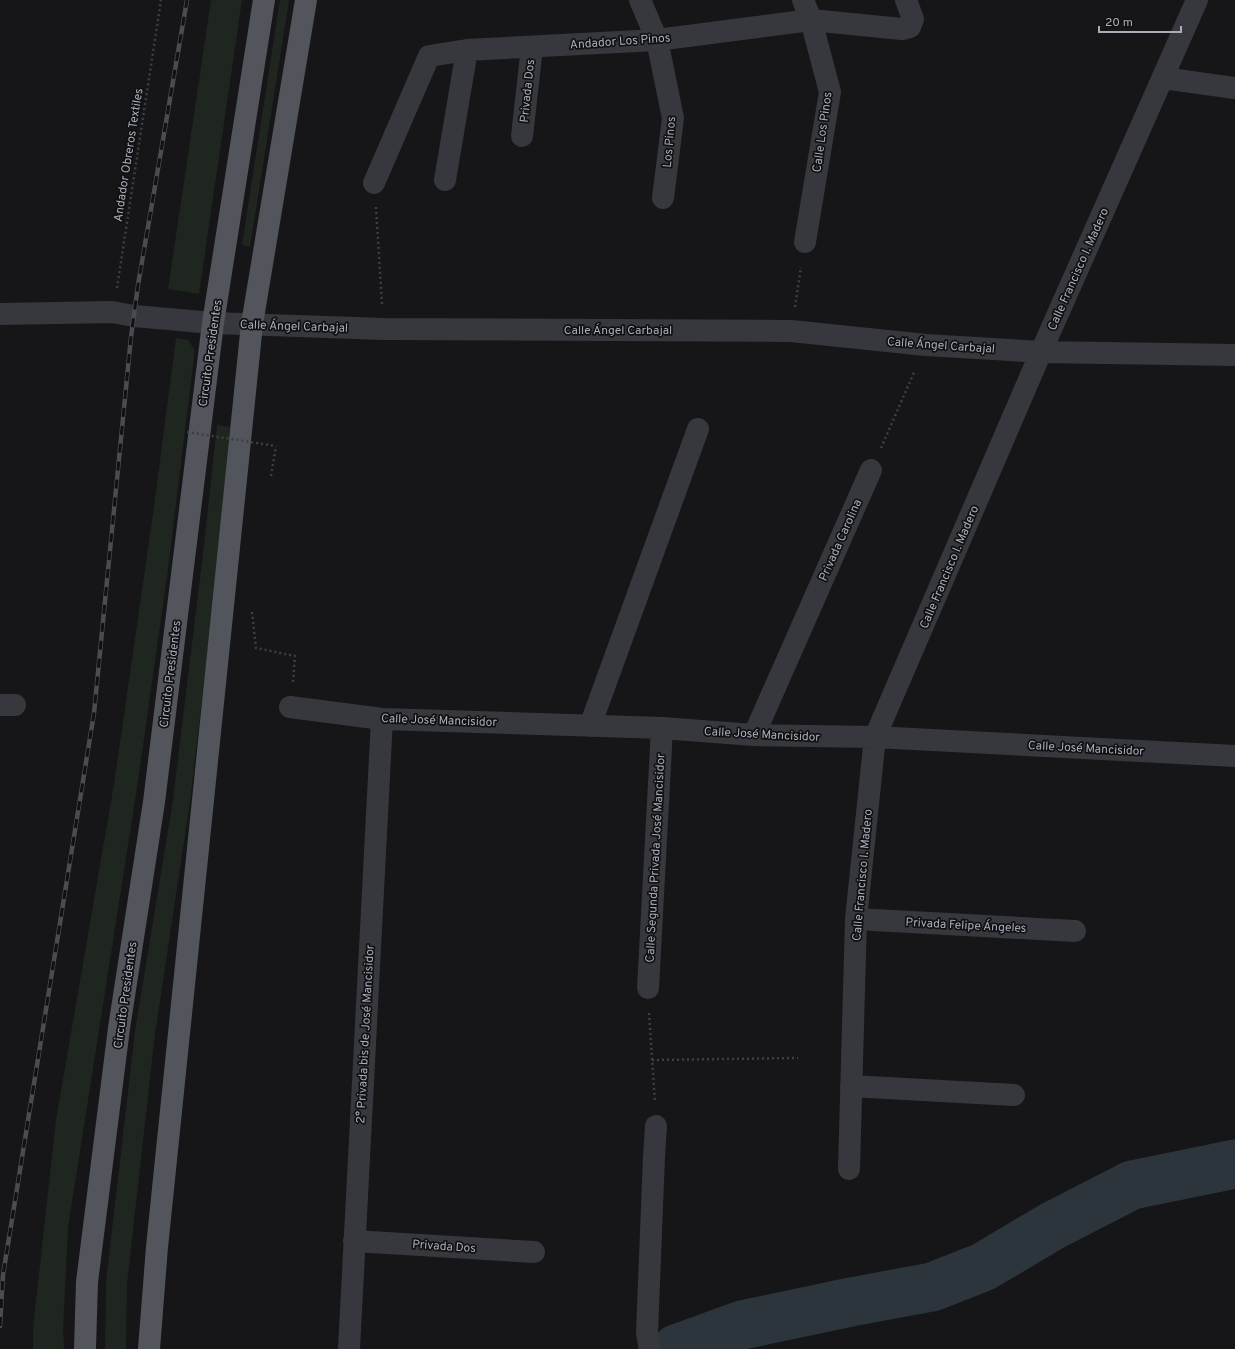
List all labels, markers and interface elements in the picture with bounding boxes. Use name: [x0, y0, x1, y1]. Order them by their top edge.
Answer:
scale bar: [1099, 8, 1181, 34]
text: 20 m: [1105, 15, 1133, 31]
street label: Andador Los Pinos: [569, 31, 671, 53]
street label: Privada Dos: [517, 59, 539, 124]
street label: Andador Obreros Textiles: [111, 87, 147, 223]
street label: Calle Los Pinos: [809, 91, 837, 173]
street label: Los Pinos: [660, 116, 680, 168]
street label: Calle Francisco I. Madero: [1045, 205, 1113, 333]
street label: Circuito Presidentes: [196, 299, 226, 408]
street label: Calle Ángel Carbajal: [240, 317, 348, 337]
street label: Calle Ángel Carbajal: [564, 323, 672, 339]
street label: Calle Ángel Carbajal: [886, 334, 996, 358]
street label: Privada Carolina: [816, 497, 866, 584]
street label: Calle Francisco I. Madero: [917, 503, 983, 632]
street label: Circuito Presidentes: [156, 620, 186, 729]
street label: Calle José Mancisidor: [381, 711, 498, 731]
street label: Calle José Mancisidor: [704, 724, 821, 746]
street label: Calle José Mancisidor: [1028, 738, 1145, 760]
street label: Calle Segunda Privada José Mancisidor: [643, 753, 669, 963]
street label: Calle Francisco I. Madero: [849, 808, 877, 942]
street label: Privada Felipe Ángeles: [905, 915, 1027, 937]
street label: Circuito Presidentes: [111, 941, 141, 1050]
street label: 2° Privada bis de José Mancisidor: [353, 944, 379, 1124]
street label: Privada Dos: [412, 1237, 476, 1257]

